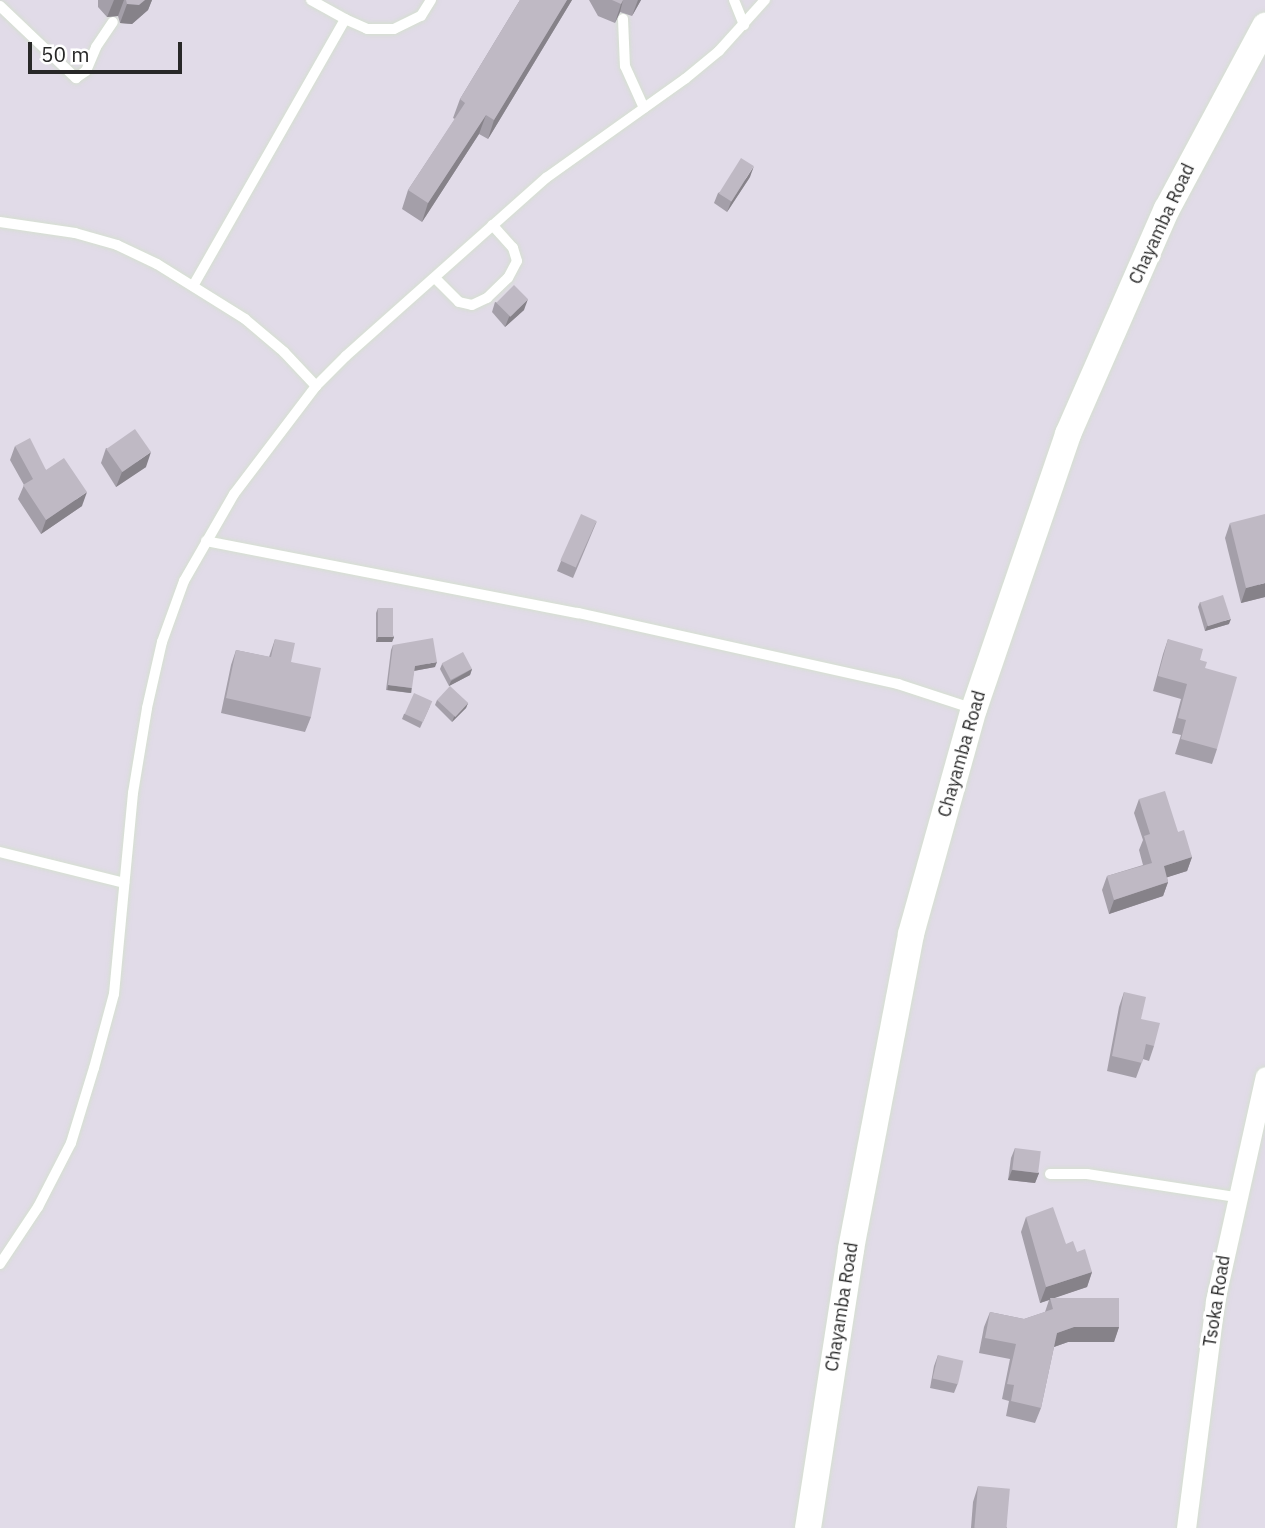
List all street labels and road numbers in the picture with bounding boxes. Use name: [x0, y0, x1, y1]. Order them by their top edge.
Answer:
street label: Chayamba Road: [1125, 160, 1199, 288]
street label: Chayamba Road: [934, 688, 990, 820]
street label: Chayamba Road: [821, 1241, 863, 1373]
street label: Tsoka Road: [1199, 1254, 1235, 1348]

